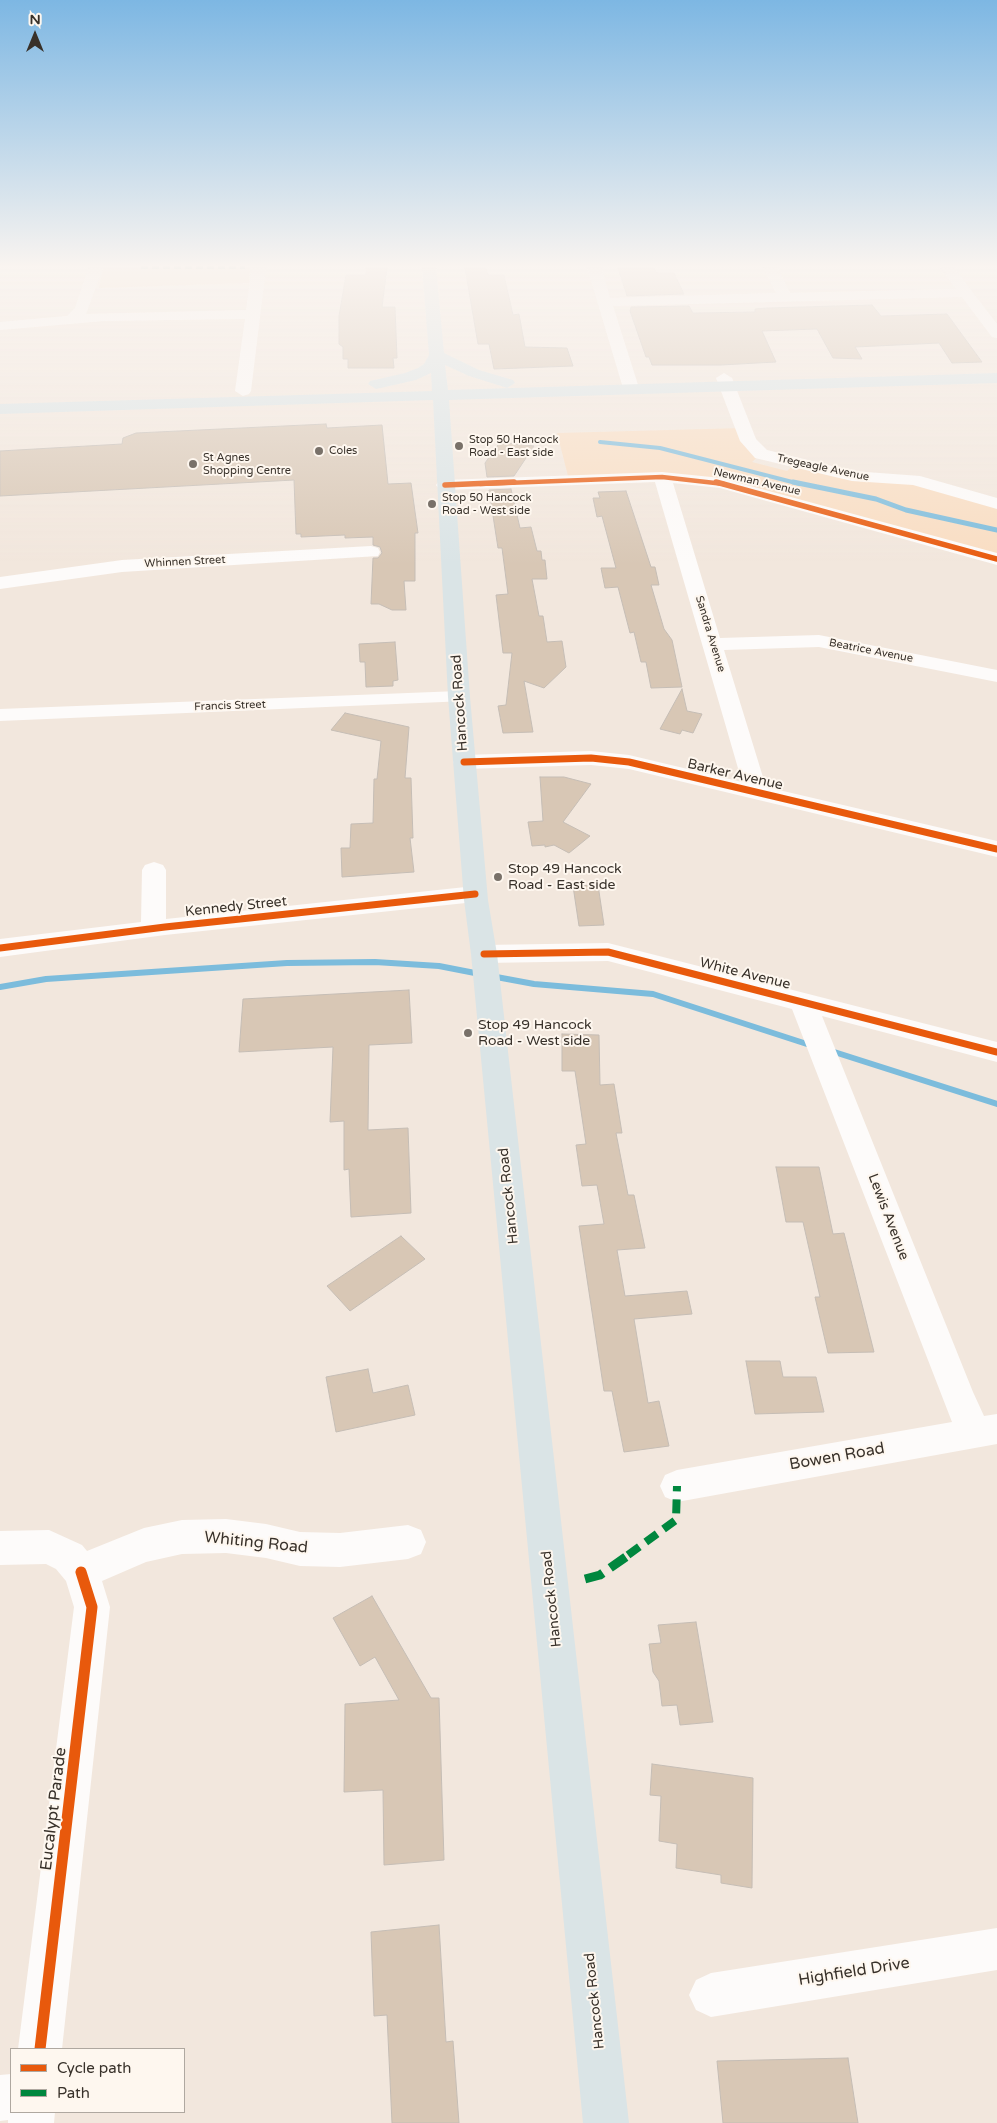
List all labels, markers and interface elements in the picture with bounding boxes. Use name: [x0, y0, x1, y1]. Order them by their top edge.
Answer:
north arrow: [10, 10, 60, 60]
text: N: [29, 11, 41, 28]
place label: Stop 50 Hancock Road - East side: [469, 433, 558, 459]
marker: Stop 50 Hancock Road - East side: [453, 440, 465, 452]
place label: Coles: [329, 444, 357, 458]
marker: Coles: [313, 445, 325, 457]
place label: St Agnes Shopping Centre: [203, 451, 291, 477]
street label: Tregeagle Avenue: [776, 452, 870, 484]
marker: St Agnes Shopping Centre: [187, 458, 199, 470]
street label: Newman Avenue: [712, 466, 802, 498]
place label: Stop 50 Hancock Road - West side: [442, 491, 531, 517]
marker: Stop 50 Hancock Road - West side: [426, 498, 438, 510]
street label: Whinnen Street: [144, 553, 226, 571]
street label: Sandra Avenue: [692, 594, 728, 674]
street label: Beatrice Avenue: [828, 636, 914, 666]
street label: Hancock Road: [448, 654, 472, 752]
street label: Francis Street: [194, 698, 266, 714]
street label: Barker Avenue: [686, 756, 784, 794]
place label: Stop 49 Hancock Road - East side: [508, 861, 622, 894]
marker: Stop 49 Hancock Road - East side: [492, 871, 504, 883]
street label: Kennedy Street: [184, 893, 288, 921]
street label: White Avenue: [698, 955, 792, 993]
place label: Stop 49 Hancock Road - West side: [478, 1017, 592, 1050]
marker: Stop 49 Hancock Road - West side: [462, 1027, 474, 1039]
street label: Hancock Road: [496, 1147, 522, 1245]
street label: Lewis Avenue: [864, 1172, 912, 1262]
street label: Bowen Road: [788, 1439, 886, 1475]
street label: Whiting Road: [203, 1528, 309, 1558]
street label: Hancock Road: [539, 1550, 565, 1648]
street label: Eucalypt Parade: [37, 1746, 71, 1872]
street label: Hancock Road: [582, 1952, 608, 2050]
street label: Highfield Drive: [797, 1954, 911, 1990]
legend: [10, 2048, 185, 2113]
text: Cycle path: [57, 2059, 131, 2077]
text: Path: [57, 2084, 90, 2102]

